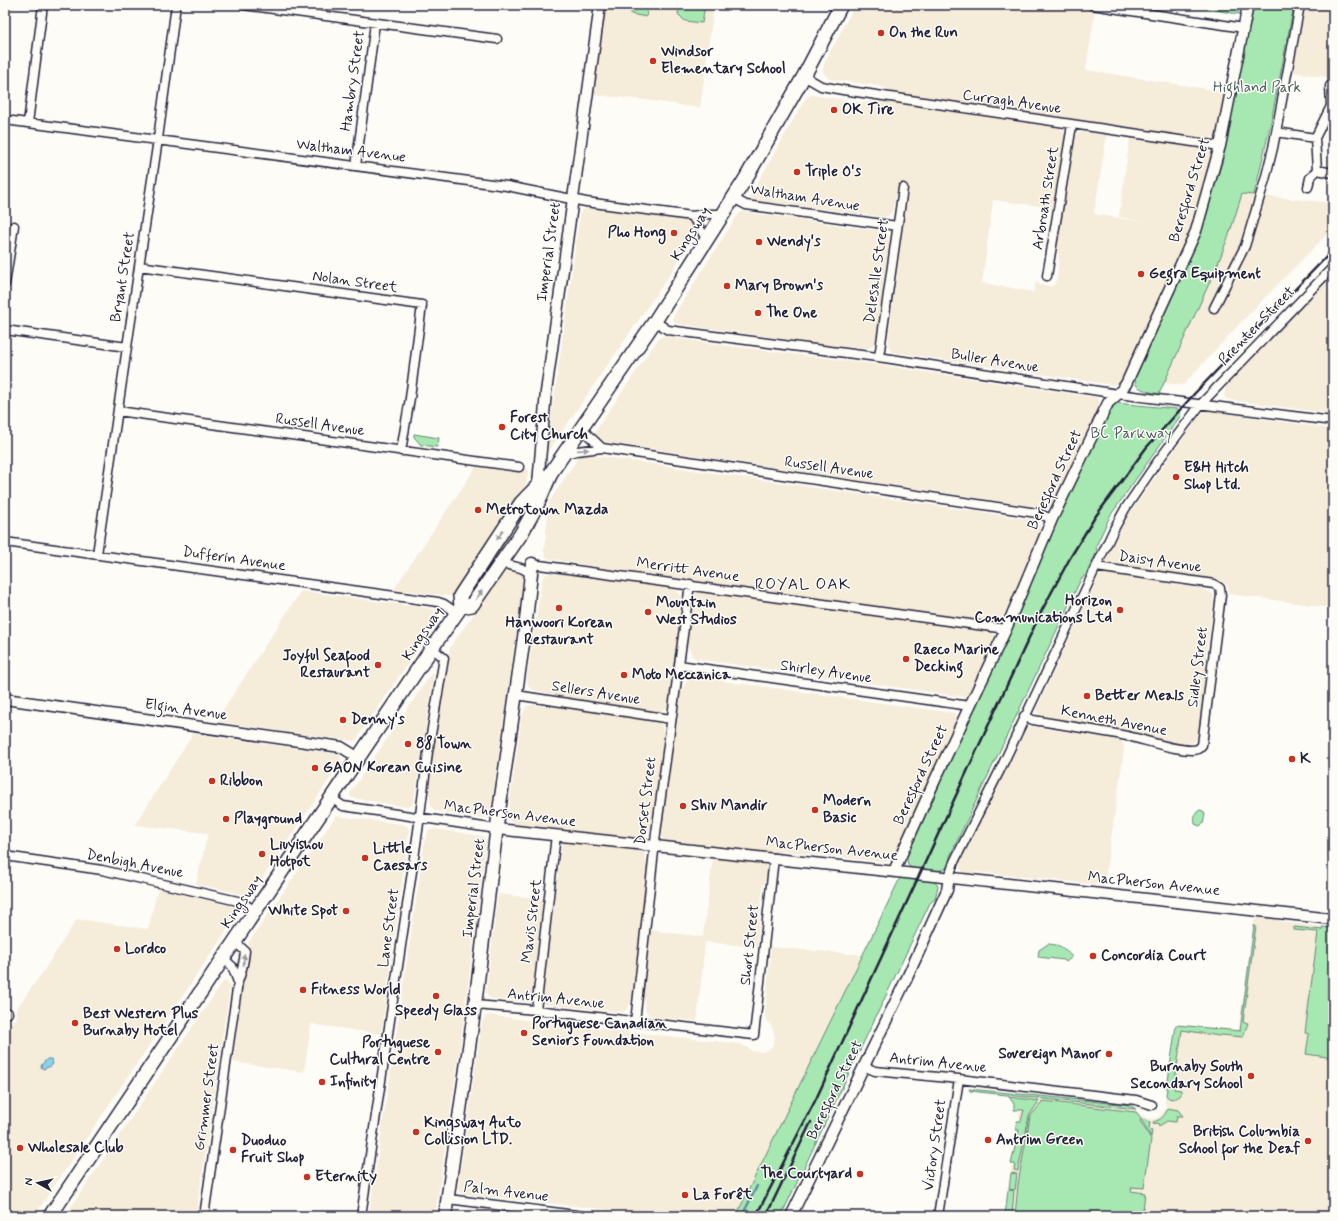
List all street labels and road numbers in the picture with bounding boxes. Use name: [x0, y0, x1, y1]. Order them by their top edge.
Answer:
street label: Hambry Street: [336, 29, 370, 133]
street label: Curragh Avenue: [961, 85, 1063, 119]
street label: Waltham Avenue: [295, 134, 407, 168]
street label: Beresford Street: [1165, 135, 1217, 245]
street label: Arbroath Street: [1028, 145, 1064, 251]
street label: Waltham Avenue: [749, 179, 861, 217]
street label: Imperial Street: [532, 201, 566, 303]
street label: Kingsway: [666, 203, 716, 266]
street label: Delesalle Street: [860, 217, 894, 325]
street label: Bryant Street: [106, 230, 140, 324]
street label: Nolan Street: [311, 266, 399, 298]
street label: Prenter Street: [1214, 282, 1300, 370]
street label: Buller Avenue: [949, 344, 1041, 378]
street label: Russell Avenue: [274, 409, 366, 441]
street label: Beresford Street: [1023, 427, 1089, 534]
street label: Russell Avenue: [783, 452, 875, 484]
street label: Dufferin Avenue: [181, 542, 287, 576]
street label: Daisy Avenue: [1117, 546, 1203, 578]
street label: Merritt Avenue: [635, 553, 741, 587]
street label: Kingsway: [398, 603, 449, 665]
street label: Sidley Street: [1183, 625, 1213, 708]
street label: Shirley Avenue: [779, 656, 873, 688]
street label: Sellers Avenue: [550, 676, 642, 710]
street label: Elgin Avenue: [143, 694, 229, 727]
street label: Kenneth Avenue: [1059, 701, 1169, 741]
street label: Beresford Street: [889, 722, 955, 829]
street label: Dorset Street: [631, 755, 661, 846]
street label: MacPherson Avenue: [443, 796, 577, 832]
street label: MacPherson Avenue: [765, 832, 899, 866]
street label: Imperial Street: [458, 837, 490, 939]
street label: Denbigh Avenue: [85, 845, 185, 883]
street label: MacPherson Avenue: [1087, 867, 1221, 901]
street label: Kingsway: [217, 871, 268, 933]
street label: Mavis Street: [517, 878, 547, 964]
street label: Lane Street: [374, 887, 404, 969]
street label: Short Street: [736, 904, 764, 986]
street label: Antrim Avenue: [506, 984, 606, 1014]
street label: Beresford Street: [802, 1037, 870, 1144]
street label: Grimmer Street: [190, 1042, 224, 1152]
street label: Antrim Avenue: [888, 1048, 988, 1078]
street label: Victory Street: [919, 1098, 951, 1192]
street label: Palm Avenue: [462, 1177, 550, 1207]

